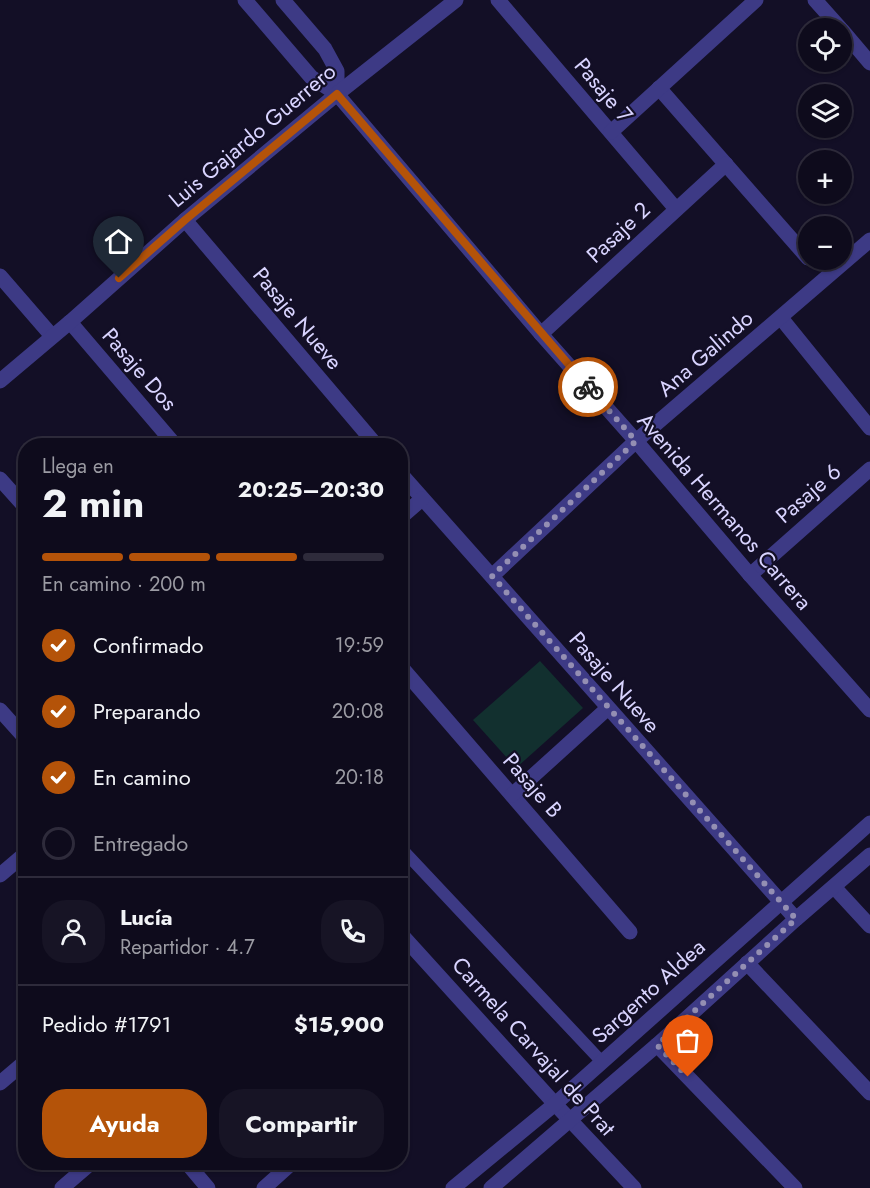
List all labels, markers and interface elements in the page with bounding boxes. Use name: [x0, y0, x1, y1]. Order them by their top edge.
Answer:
map controls: [798, 18, 852, 270]
button: locate: [798, 18, 852, 72]
street label: Pasaje 7: [567, 50, 641, 130]
street label: Luis Gajardo Guerrero: [161, 55, 343, 215]
button: layers: [798, 84, 852, 138]
button: +: [798, 150, 852, 204]
street label: Pasaje 2: [579, 194, 657, 270]
pin: [93, 216, 144, 278]
button: −: [798, 216, 852, 270]
icon: home: [102, 225, 135, 258]
street label: Pasaje Nueve: [246, 260, 350, 376]
street label: Ana Galindo: [650, 302, 760, 404]
street label: Pasaje Dos: [95, 321, 185, 418]
courier: [558, 357, 618, 417]
icon: bike: [572, 371, 605, 404]
street label: Avenida Hermanos Carrera: [630, 405, 820, 617]
text: Llega en: [42, 452, 114, 481]
street label: Pasaje 6: [768, 455, 848, 531]
text: 20:25–20:30: [238, 473, 384, 505]
text: 2 min: [42, 475, 144, 532]
text: En camino · 200 m: [42, 570, 206, 599]
street label: Pasaje Nueve: [562, 624, 668, 740]
icon: check: [42, 629, 75, 662]
text: Confirmado: [93, 629, 203, 661]
text: 19:59: [335, 631, 384, 660]
icon: check: [42, 695, 75, 728]
text: Preparando: [93, 695, 201, 727]
text: 20:08: [332, 697, 384, 726]
street label: Pasaje B: [496, 745, 570, 825]
icon: check: [42, 761, 75, 794]
text: En camino: [93, 761, 191, 793]
text: 20:18: [335, 763, 384, 792]
text: Entregado: [93, 827, 188, 859]
button: person: [42, 900, 105, 963]
button: phone: [321, 900, 384, 963]
text: Lucía: [120, 901, 173, 933]
street label: Sargento Aldea: [584, 931, 712, 1051]
text: Repartidor · 4.7: [120, 933, 255, 962]
street label: Carmela Carvajal de Prat: [445, 949, 624, 1143]
text: Pedido #1791: [42, 1008, 171, 1040]
text: $15,900: [294, 1008, 384, 1040]
pin: [662, 1015, 713, 1077]
icon: bag: [671, 1024, 704, 1057]
button: Ayuda: [42, 1089, 207, 1158]
button: Compartir: [219, 1089, 384, 1158]

